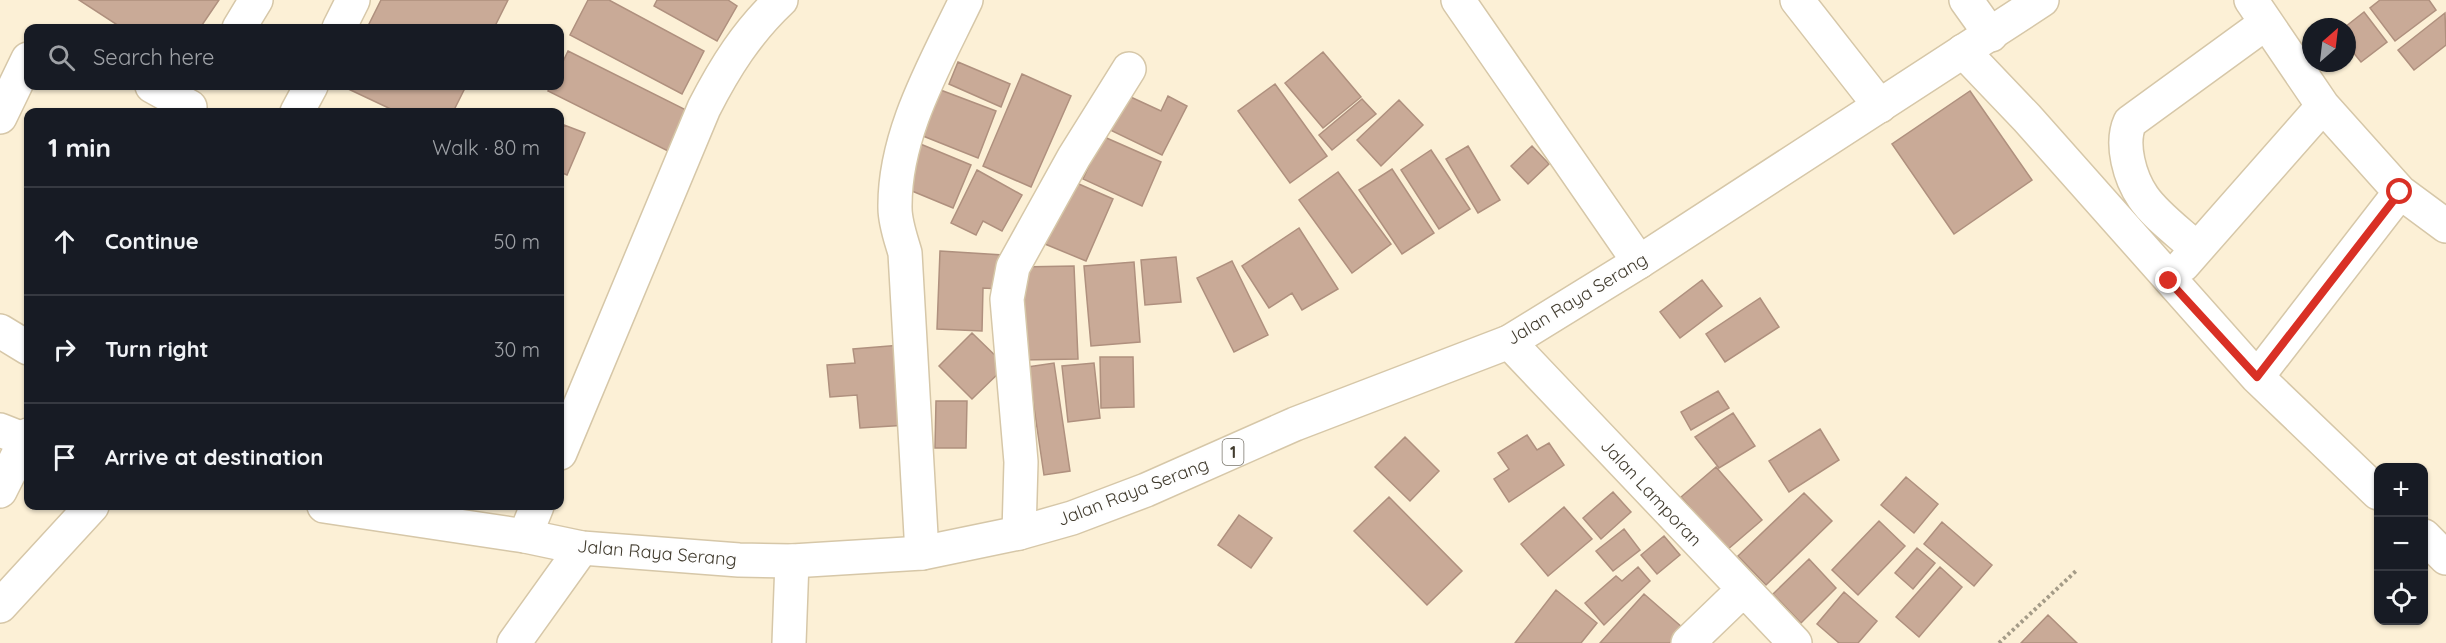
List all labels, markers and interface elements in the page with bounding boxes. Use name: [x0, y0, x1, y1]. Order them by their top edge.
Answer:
north arrow: [2302, 18, 2356, 72]
search box: [24, 24, 564, 90]
icon: search: [45, 41, 78, 74]
text: Search here: [93, 43, 214, 71]
text: 1 min: [48, 131, 111, 164]
text: Walk · 80 m: [432, 135, 540, 160]
route start: [2386, 178, 2412, 204]
icon: ahead: [48, 225, 81, 258]
text: Continue: [105, 227, 199, 255]
text: 50 m: [494, 229, 540, 254]
street label: Jalan Raya Serang: [1502, 247, 1651, 350]
route end: [2155, 267, 2181, 293]
icon: right: [48, 333, 81, 366]
text: Turn right: [105, 335, 209, 363]
text: 30 m: [494, 337, 540, 362]
street label: Jalan Lamporan: [1596, 434, 1707, 551]
road number: 1: [1222, 439, 1244, 465]
icon: arrive: [48, 441, 81, 474]
text: Arrive at destination: [105, 443, 323, 471]
street label: Jalan Raya Serang: [1054, 452, 1212, 531]
map controls: [2374, 463, 2428, 625]
button: +: [2374, 463, 2428, 517]
button: −: [2374, 517, 2428, 571]
street label: Jalan Raya Serang: [576, 534, 738, 571]
button: locate: [2374, 571, 2428, 625]

